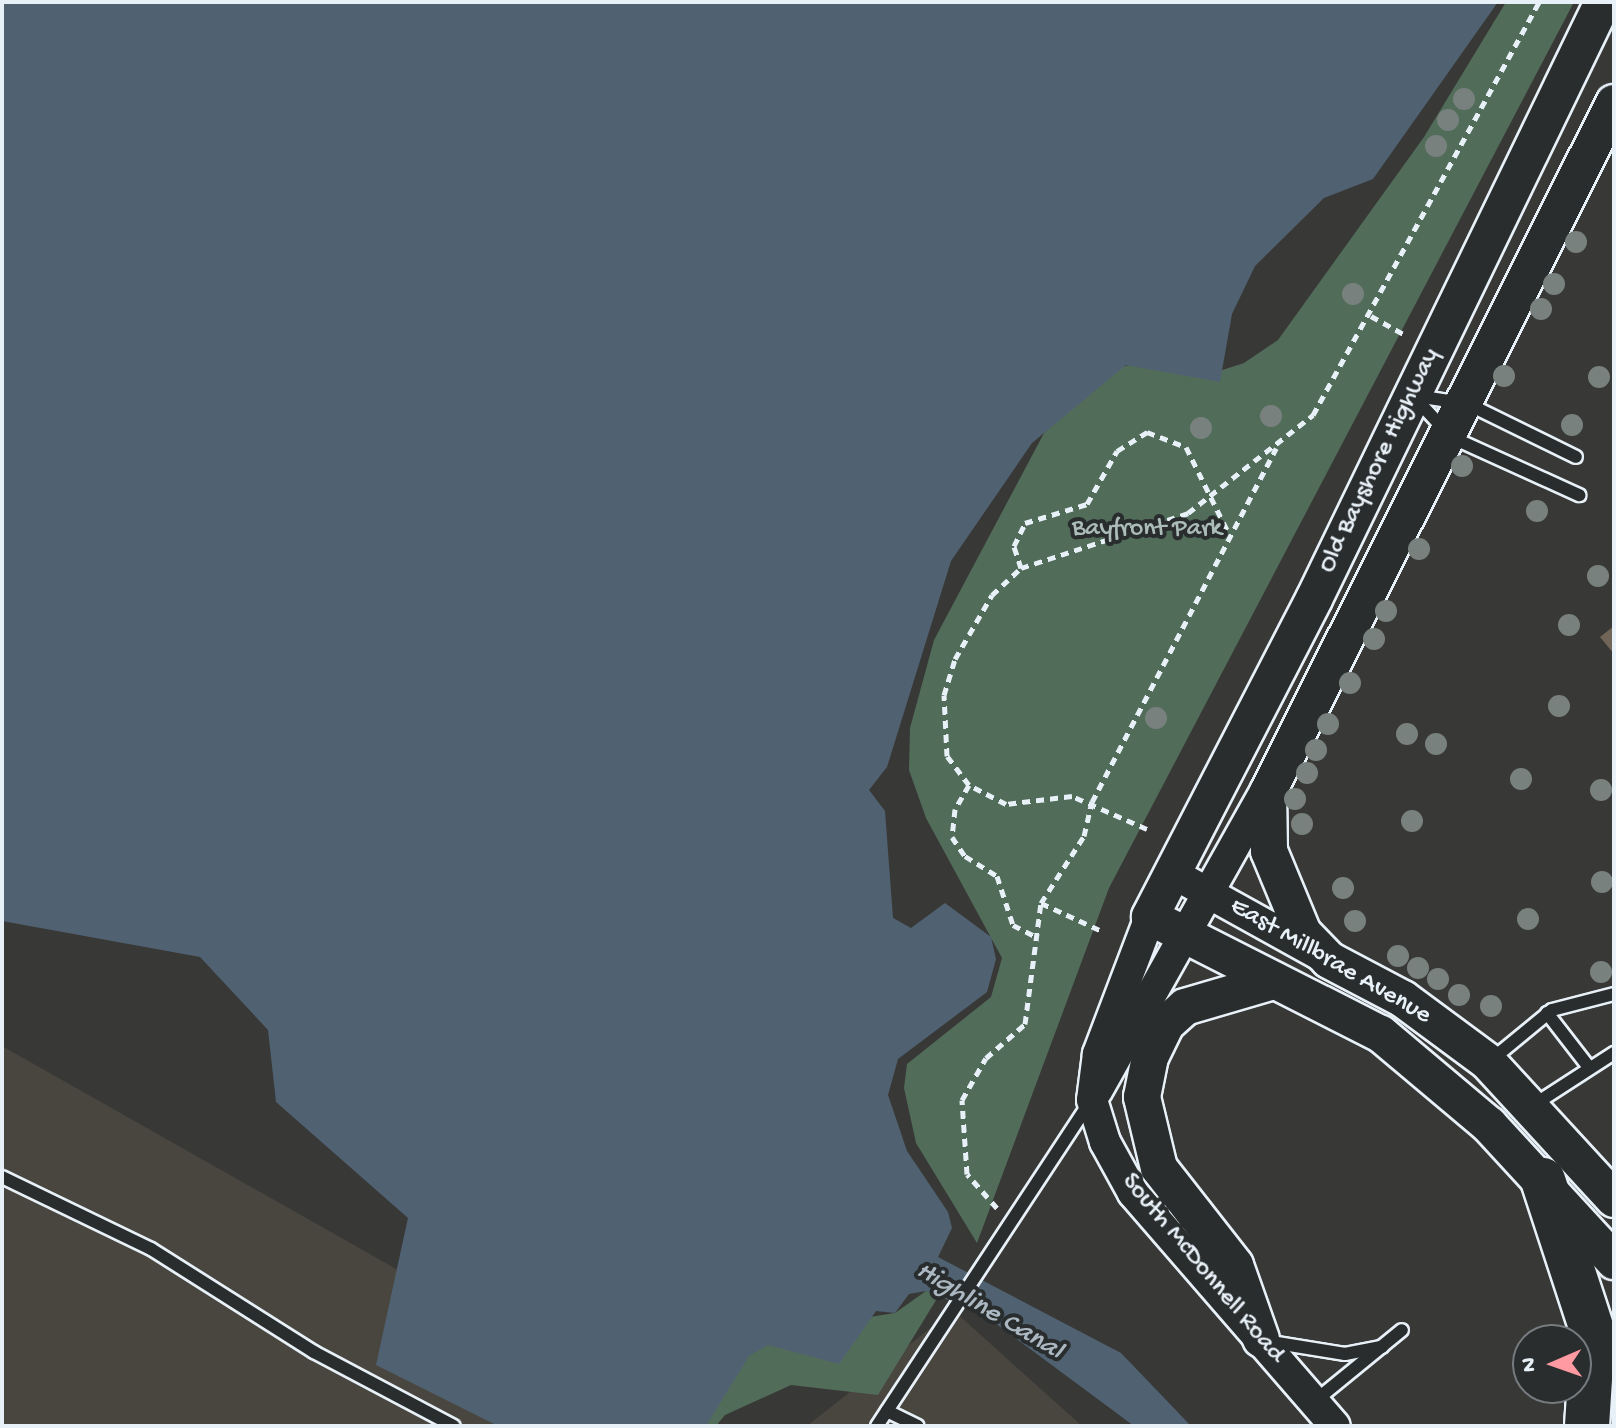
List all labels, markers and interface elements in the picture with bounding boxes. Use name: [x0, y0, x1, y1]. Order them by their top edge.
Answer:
street label: Old Bayshore Highway: [1312, 344, 1448, 578]
park label: Bayfront Park: [1072, 514, 1222, 546]
street label: East Millbrae Avenue: [1224, 892, 1436, 1032]
street label: South McDonnell Road: [1113, 1168, 1291, 1370]
water label: Highline Canal: [909, 1255, 1069, 1369]
north arrow: [1512, 1324, 1592, 1404]
text: N: [1517, 1357, 1543, 1372]

